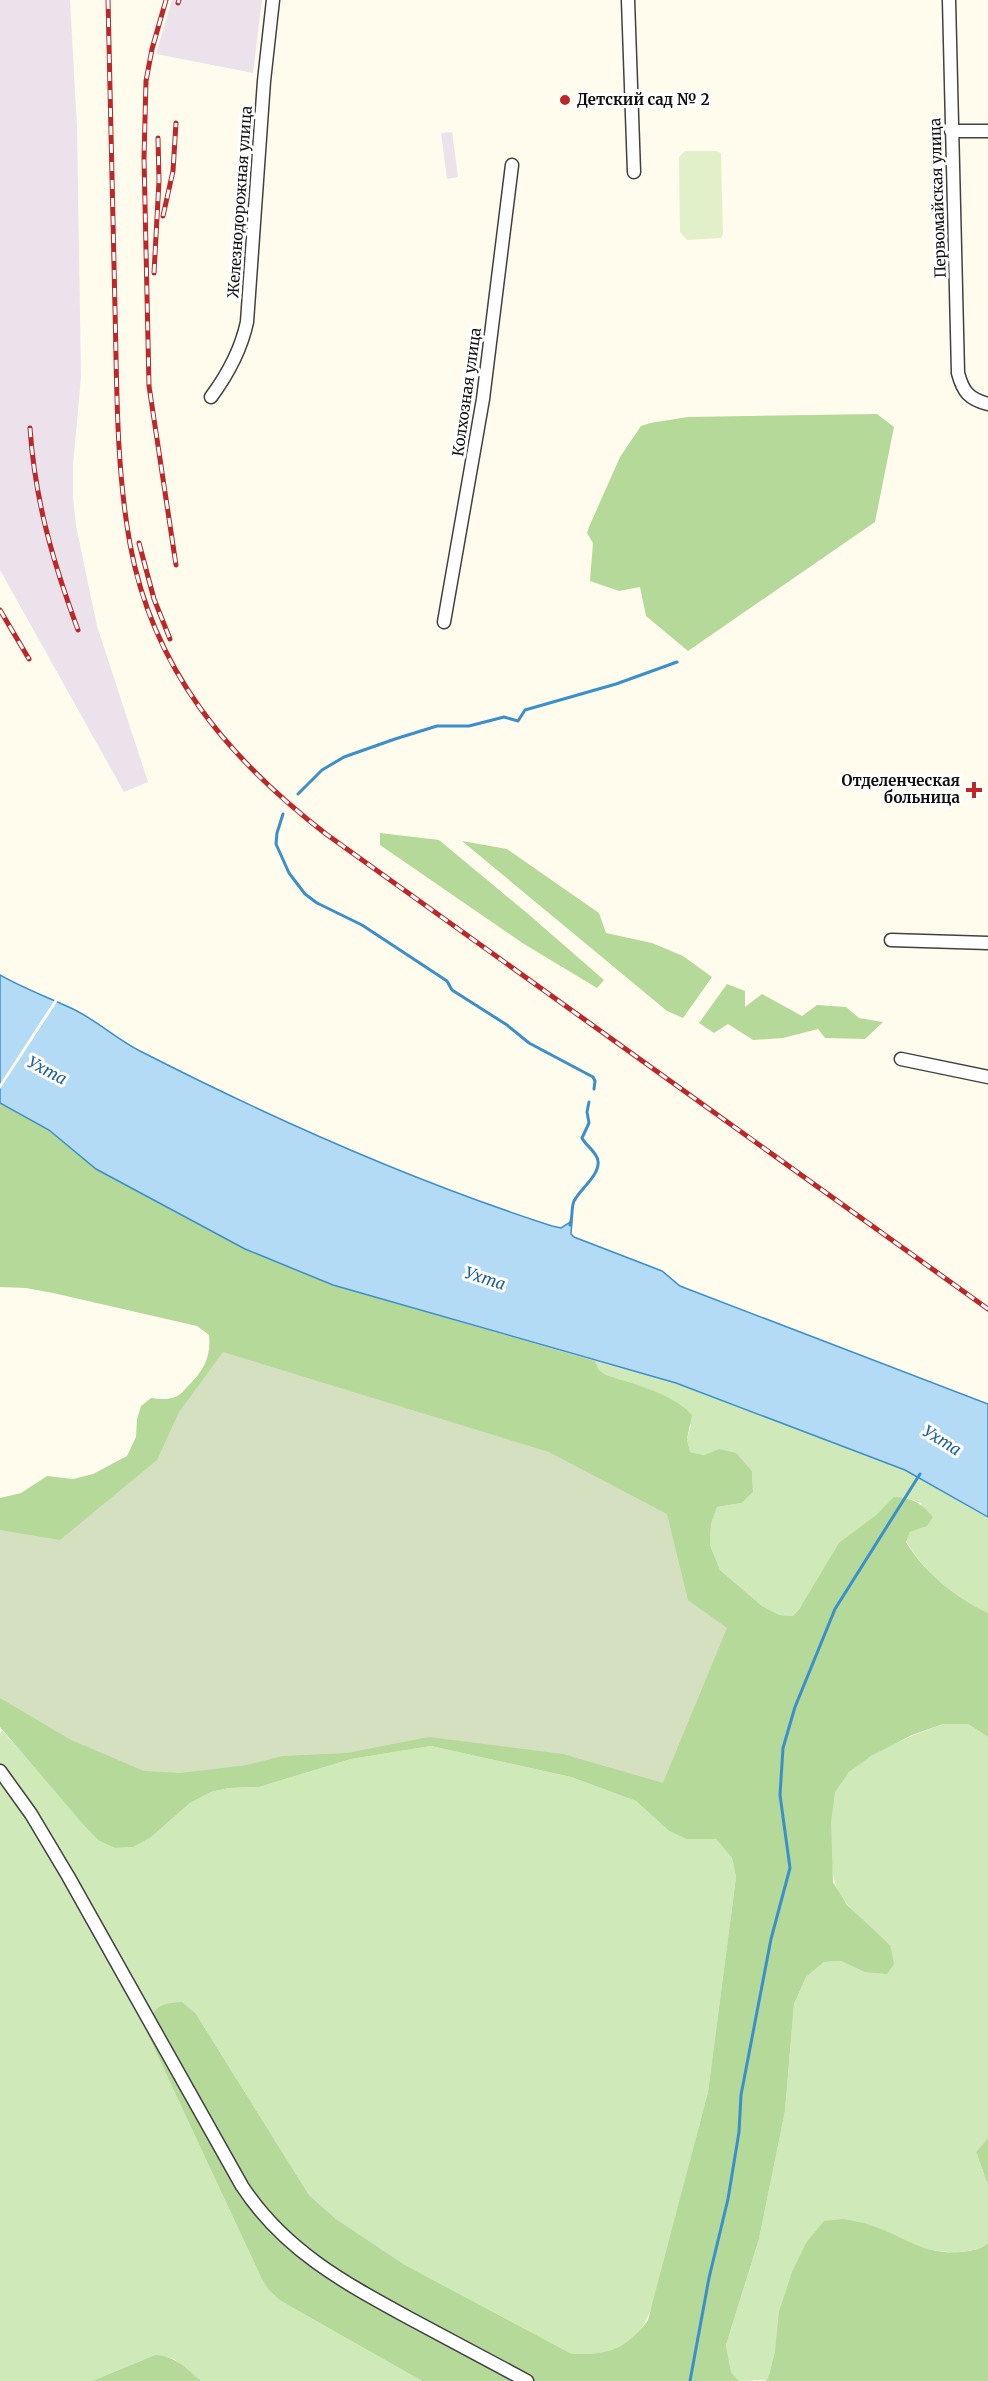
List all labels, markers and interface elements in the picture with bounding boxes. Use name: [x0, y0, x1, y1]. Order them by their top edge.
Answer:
place label: Детский сад № 2: [577, 90, 710, 109]
marker: Детский сад № 2: [558, 93, 572, 107]
street label: Железнодорожная улица: [223, 105, 256, 299]
street label: Первомайская улица: [925, 118, 950, 278]
street label: Колхозная улица: [448, 326, 485, 457]
place label: Отделенческая больница: [841, 771, 961, 807]
marker: Отделенческая больница: [965, 781, 983, 799]
water label: Ухта: [24, 1051, 70, 1089]
water label: Ухта: [462, 1262, 508, 1294]
water label: Ухта: [919, 1420, 965, 1460]

